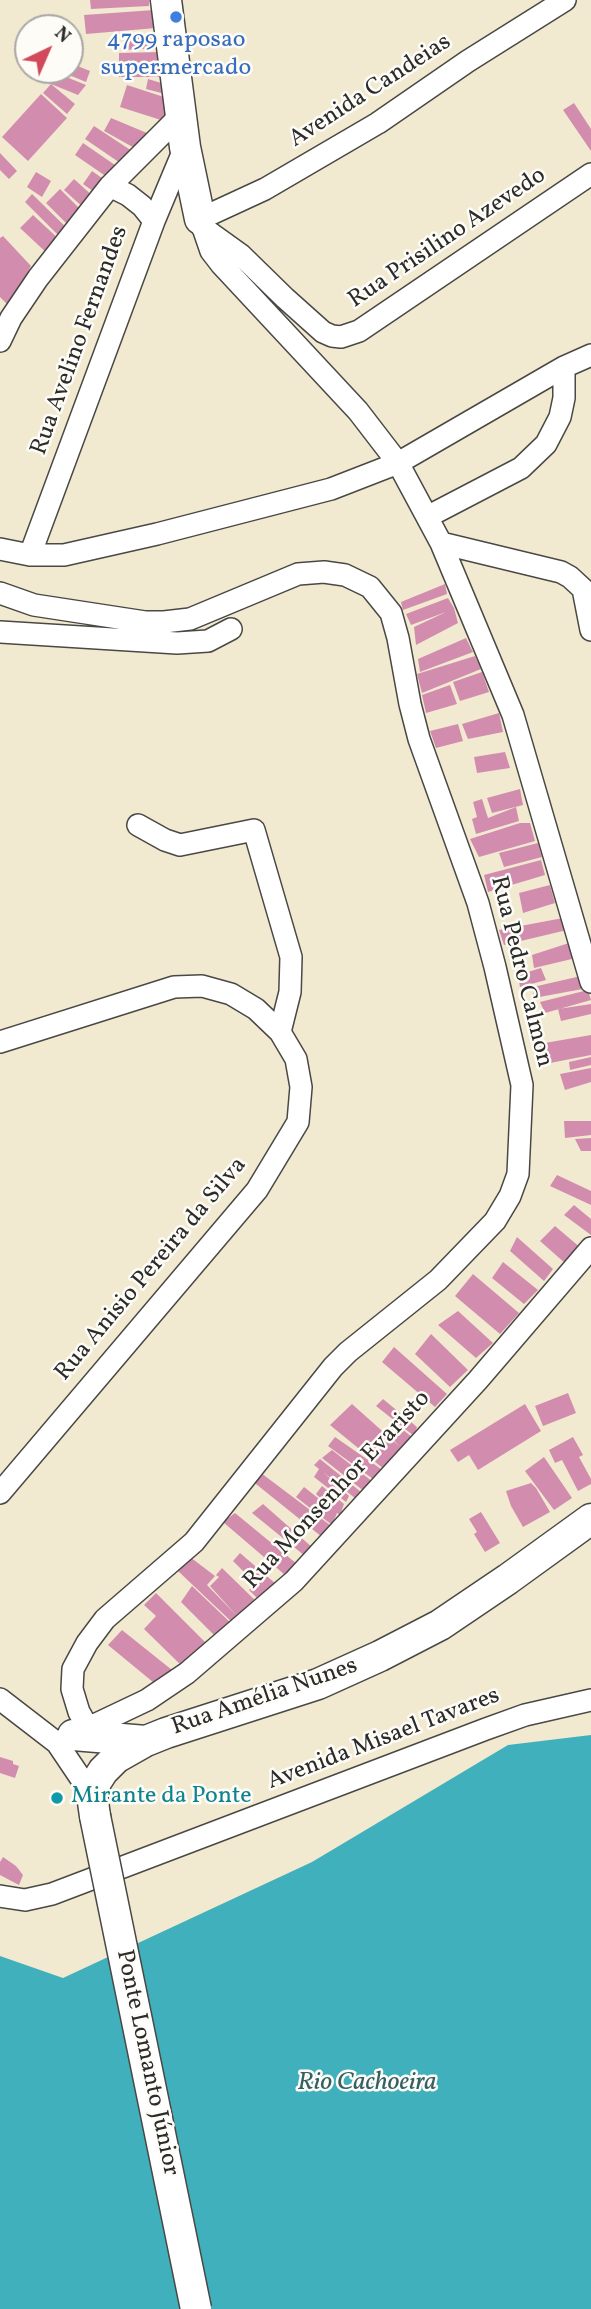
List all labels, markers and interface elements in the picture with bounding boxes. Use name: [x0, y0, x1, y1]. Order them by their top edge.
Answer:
marker: 4799 raposao supermercado: [168, 9, 184, 25]
north arrow: [14, 14, 84, 84]
text: N: [48, 21, 76, 49]
place label: 4799 raposao supermercado: [101, 28, 251, 84]
street label: Avenida Candeias: [285, 29, 457, 155]
street label: Rua Prisilino Azevedo: [344, 162, 552, 316]
street label: Rua Avelino Fernandes: [26, 222, 136, 460]
street label: Rua Pedro Calmon: [482, 874, 558, 1070]
street label: Rua Anisio Pereira da Silva: [50, 1152, 254, 1388]
street label: Rua Monsenhor Evaristo: [238, 1386, 438, 1596]
street label: Rua Amélia Nunes: [168, 1653, 362, 1743]
street label: Avenida Misael Tavares: [264, 1682, 504, 1798]
place label: Mirante da Ponte: [71, 1784, 252, 1812]
marker: Mirante da Ponte: [49, 1790, 65, 1806]
street label: Ponte Lomanto Júnior: [108, 1947, 184, 2179]
water label: Rio Cachoeira: [297, 2068, 437, 2100]

